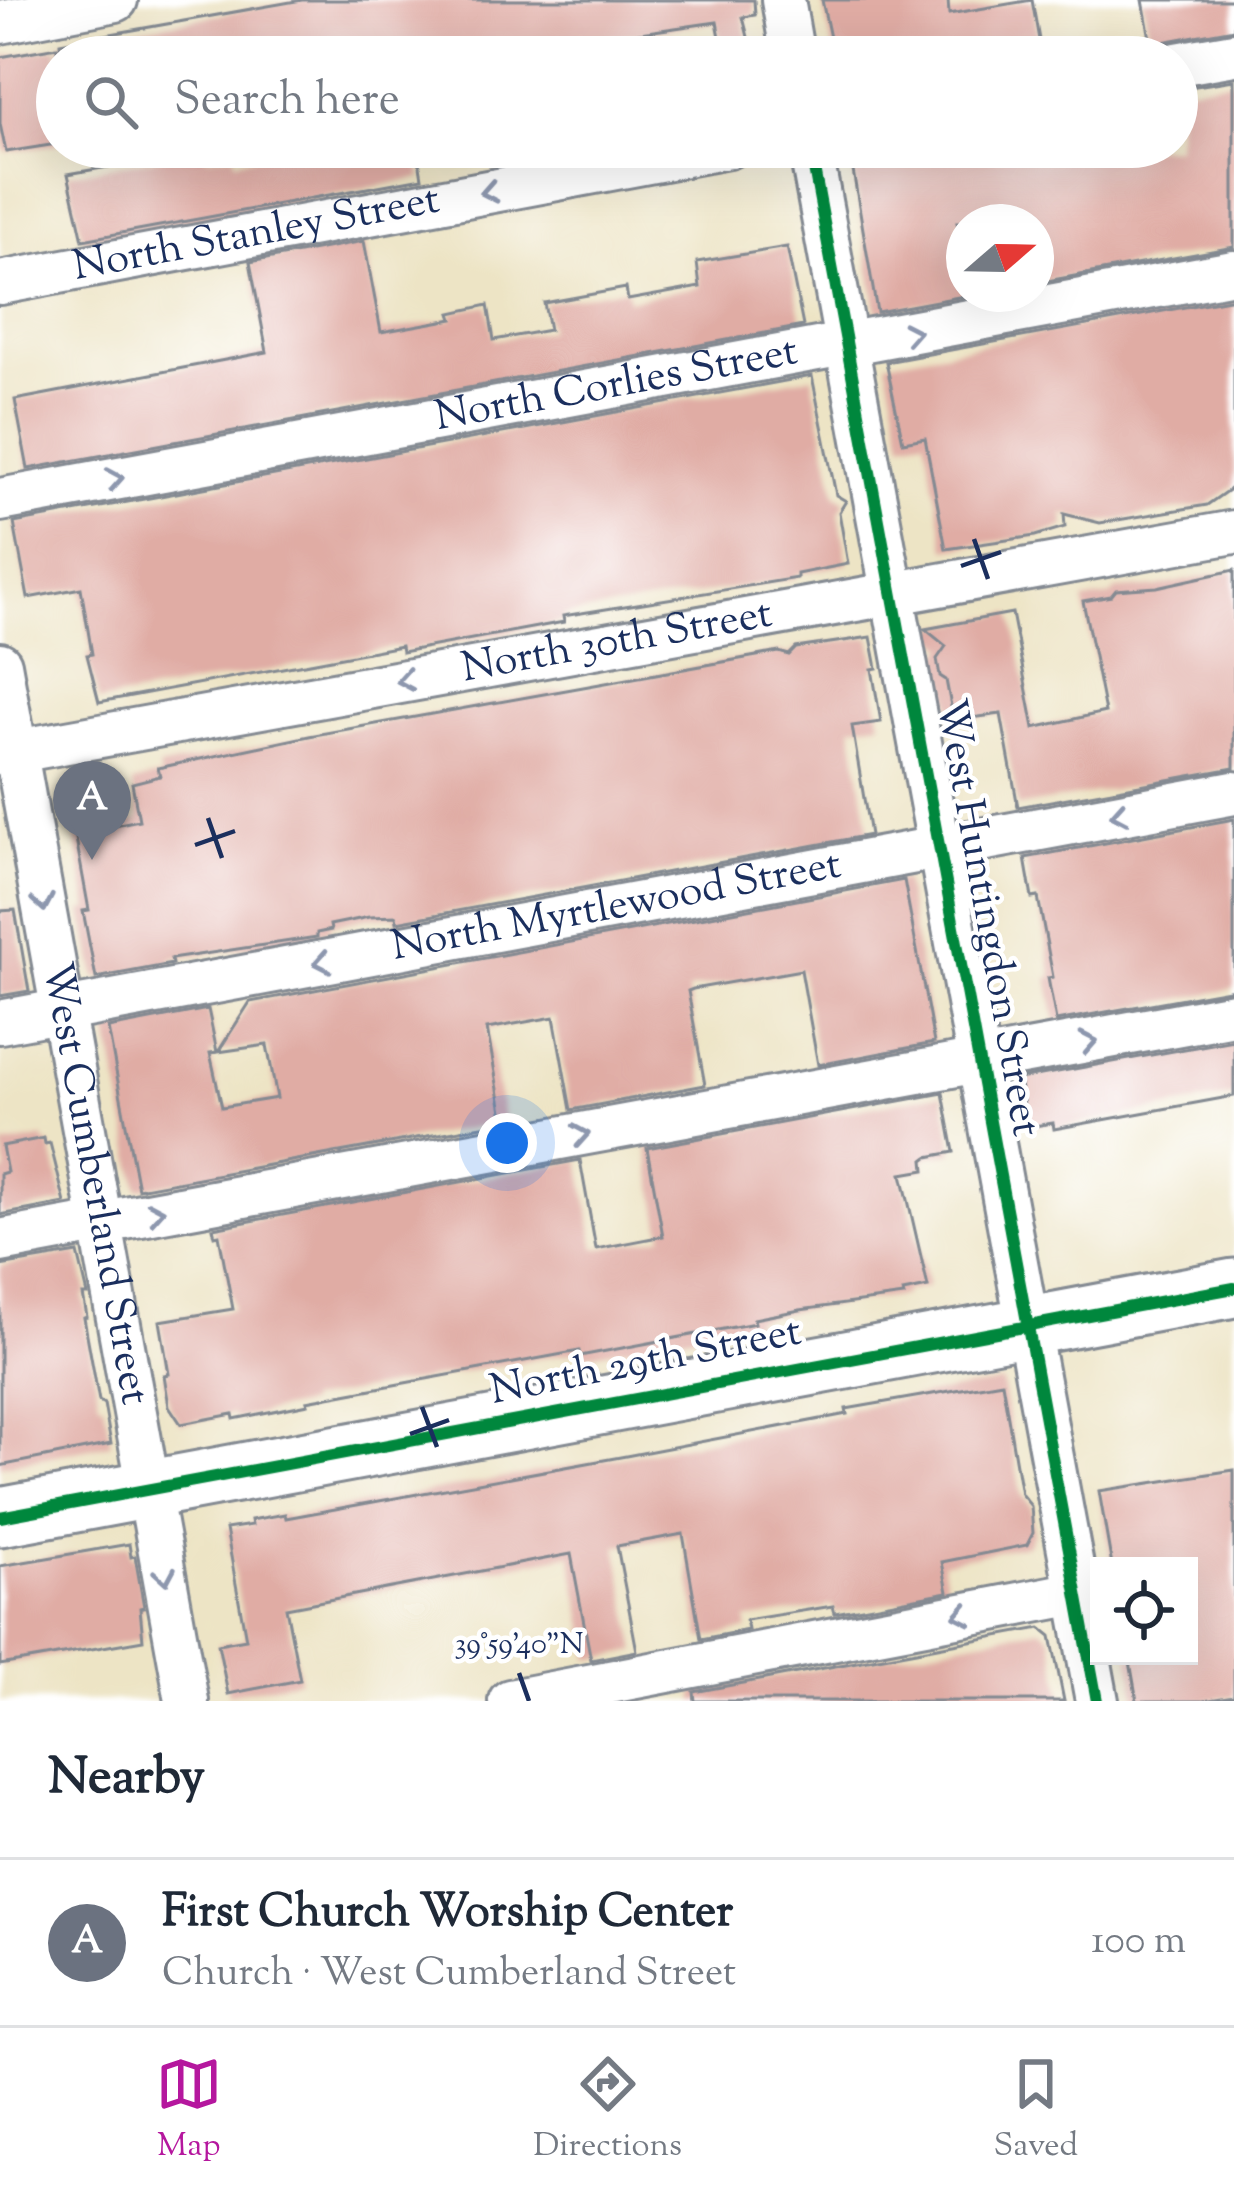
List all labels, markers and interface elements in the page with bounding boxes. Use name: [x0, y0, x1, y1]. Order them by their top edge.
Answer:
search box: [36, 36, 1198, 168]
icon: search: [78, 69, 144, 135]
text: Search here: [174, 70, 400, 135]
street label: North Stanley Street: [68, 171, 445, 299]
one-way arrow: [479, 178, 499, 204]
north arrow: [946, 204, 1054, 312]
one-way arrow: [901, 321, 921, 347]
street label: North Corlies Street: [430, 323, 803, 449]
one-way arrow: [105, 467, 125, 493]
street label: North 30th Street: [457, 586, 777, 700]
one-way arrow: [396, 666, 416, 692]
street label: West Huntingdon Street: [918, 695, 1054, 1141]
pin: A: [53, 761, 131, 860]
one-way arrow: [1109, 800, 1129, 826]
street label: North Myrtlewood Street: [387, 836, 846, 979]
one-way arrow: [29, 893, 55, 913]
one-way arrow: [313, 948, 333, 974]
street label: West Cumberland Street: [24, 958, 163, 1410]
one-way arrow: [1079, 1030, 1099, 1056]
your location: [477, 1113, 537, 1173]
one-way arrow: [571, 1123, 591, 1149]
one-way arrow: [146, 1200, 166, 1226]
street label: North 29th Street: [485, 1303, 807, 1423]
map controls: [1090, 1557, 1198, 1665]
button: locate: [1090, 1557, 1198, 1665]
one-way arrow: [151, 1566, 176, 1586]
one-way arrow: [953, 1601, 973, 1627]
text: 39°59'40"N: [454, 1624, 584, 1667]
text: Nearby: [48, 1743, 205, 1816]
text: First Church Worship Center: [162, 1882, 733, 1947]
text: A: [71, 1915, 103, 1971]
text: 100 m: [1091, 1915, 1186, 1971]
text: Church · West Cumberland Street: [162, 1947, 736, 2003]
tab: Map: [156, 2051, 222, 2171]
tab: Directions: [533, 2051, 682, 2171]
tab: Saved: [994, 2051, 1078, 2171]

